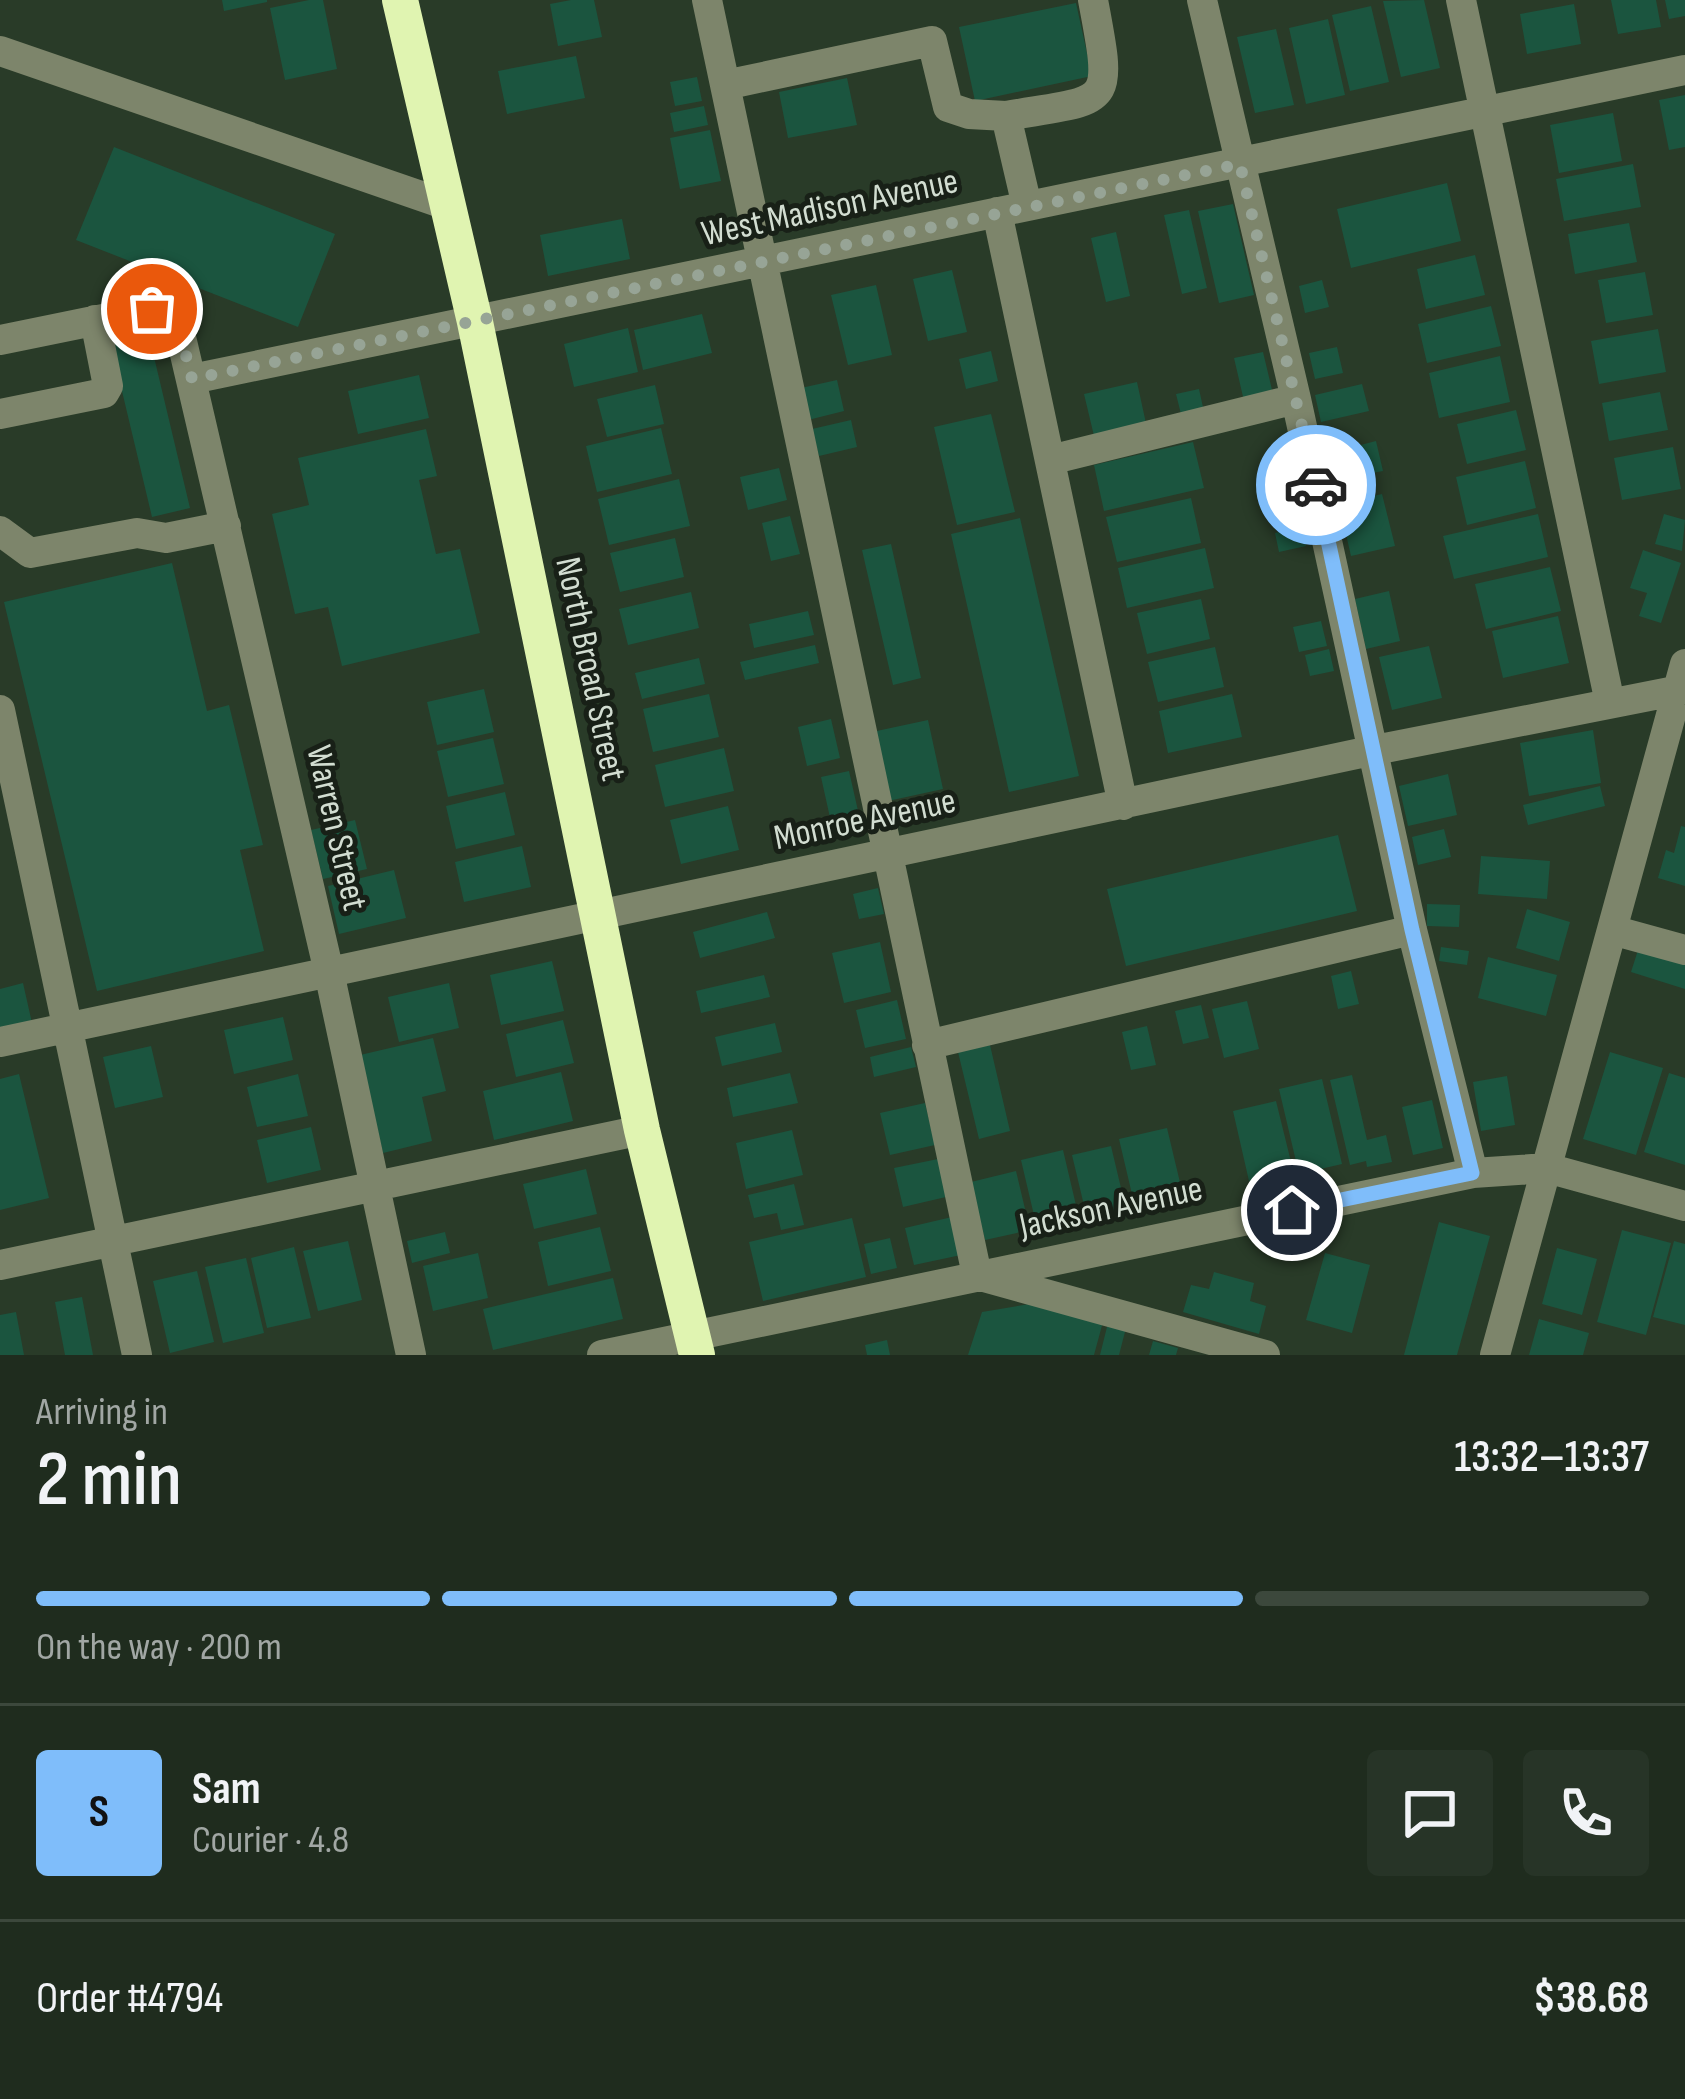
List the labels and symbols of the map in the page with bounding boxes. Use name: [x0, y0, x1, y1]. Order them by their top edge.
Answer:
street label: West Madison Avenue: [698, 160, 962, 256]
pin: [101, 258, 203, 360]
courier: [1256, 425, 1376, 545]
street label: North Broad Street: [545, 553, 635, 785]
street label: Warren Street: [296, 741, 376, 915]
street label: Monroe Avenue: [770, 780, 960, 860]
pin: [1241, 1159, 1343, 1261]
street label: Jackson Avenue: [1015, 1168, 1206, 1249]

